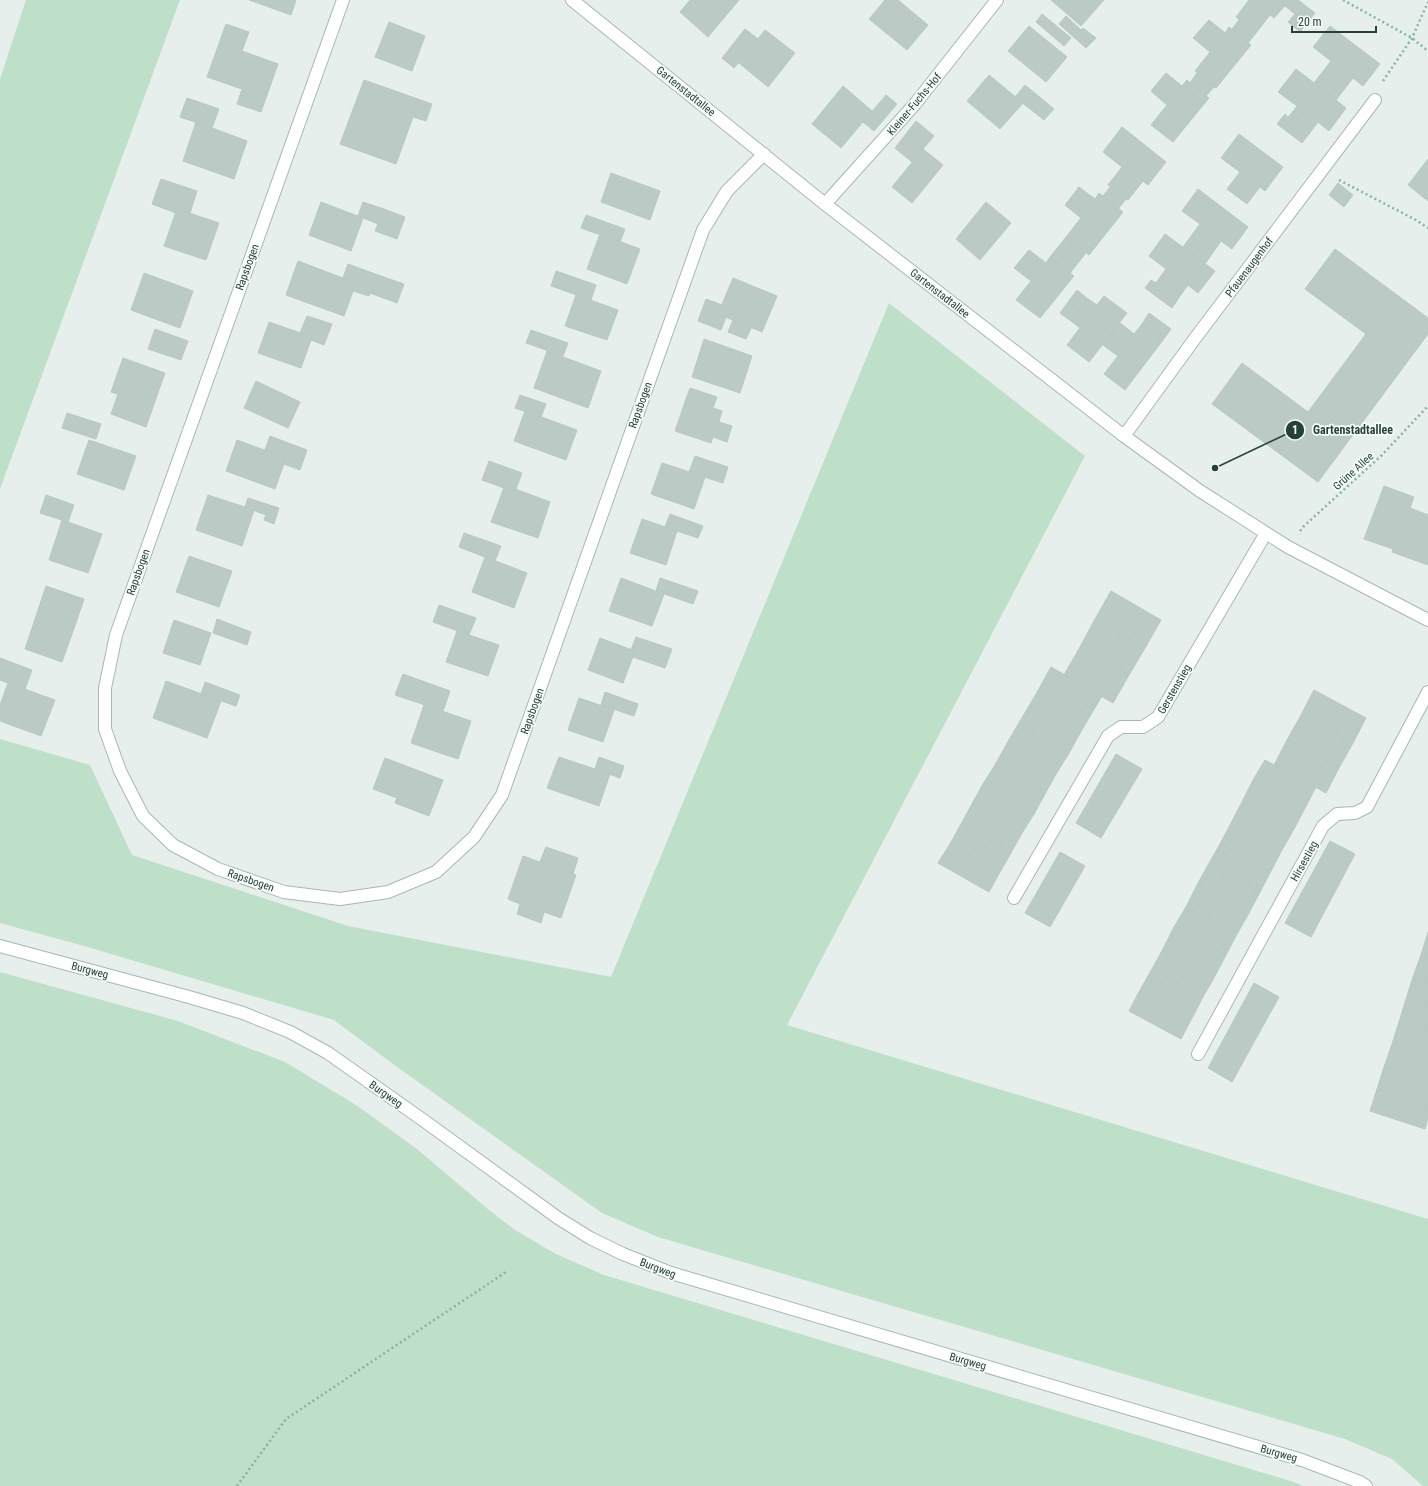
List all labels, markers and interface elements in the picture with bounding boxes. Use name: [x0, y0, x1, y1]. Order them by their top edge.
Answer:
scale bar: [1292, 8, 1376, 34]
text: 20 m: [1298, 15, 1322, 29]
street label: Gartenstadtallee: [654, 64, 718, 119]
street label: Kleiner-Fuchs-Hof: [885, 70, 945, 138]
street label: Pfauenaugenhof: [1223, 234, 1276, 300]
street label: Rapsbogen: [233, 242, 262, 292]
street label: Gartenstadtallee: [907, 266, 972, 321]
street label: Rapsbogen: [626, 380, 655, 430]
callout: Gartenstadtallee: [1285, 418, 1401, 442]
text: 1: [1292, 423, 1298, 437]
text: Gartenstadtallee: [1313, 423, 1393, 437]
street label: Grüne Allee: [1330, 450, 1376, 493]
street label: Rapsbogen: [124, 547, 153, 597]
street label: Gerstenstieg: [1155, 662, 1194, 716]
street label: Rapsbogen: [518, 686, 547, 736]
street label: Hirsestieg: [1288, 839, 1321, 884]
street label: Rapsbogen: [226, 866, 276, 894]
street label: Burgweg: [70, 959, 110, 982]
street label: Burgweg: [367, 1078, 405, 1111]
street label: Burgweg: [638, 1256, 678, 1281]
street label: Burgweg: [948, 1350, 988, 1373]
street label: Burgweg: [1259, 1442, 1299, 1465]

